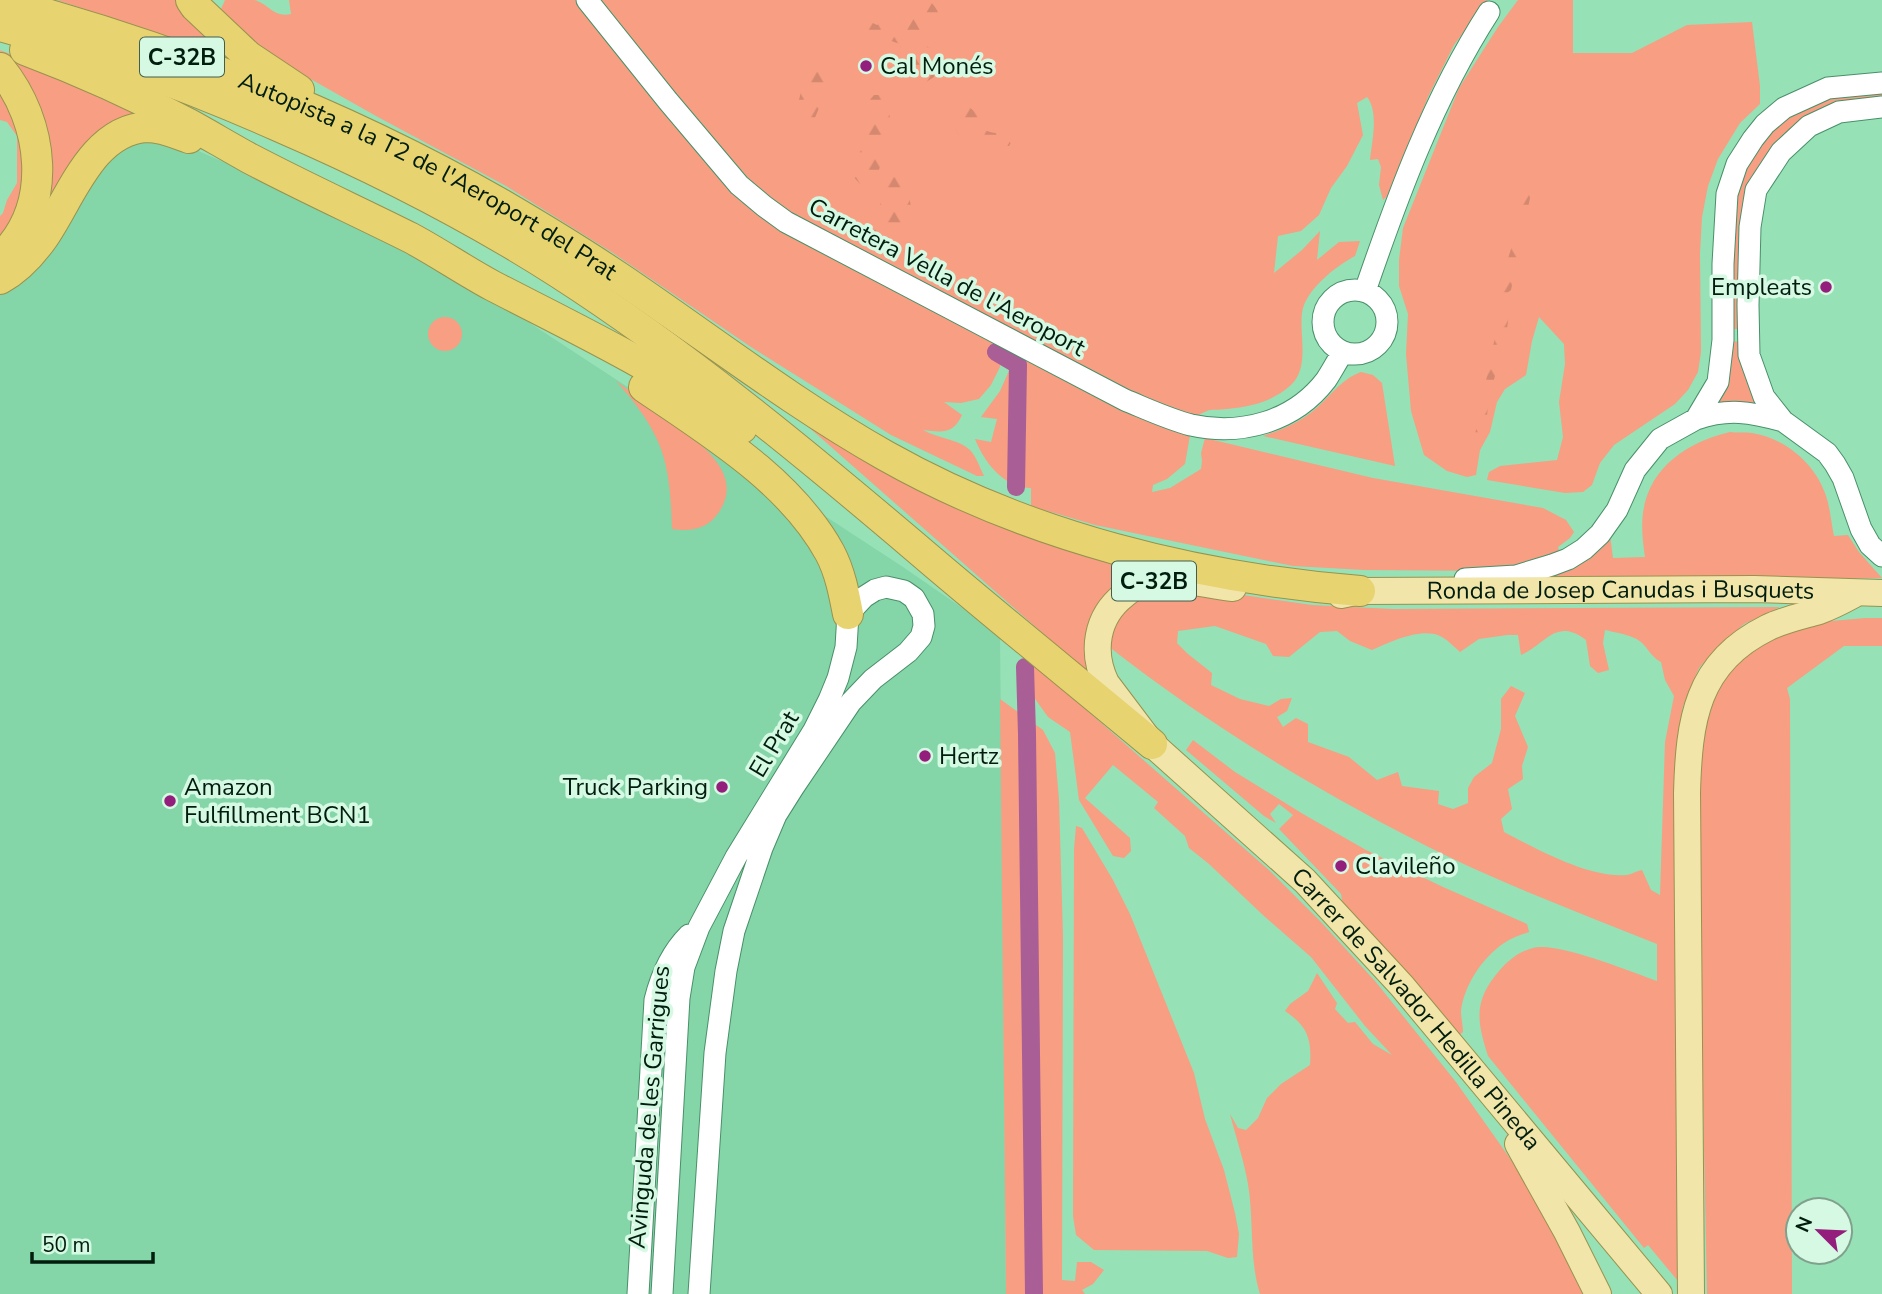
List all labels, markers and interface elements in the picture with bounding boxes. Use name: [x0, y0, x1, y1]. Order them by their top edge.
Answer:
road number: C-32B: [140, 38, 224, 76]
place label: Cal Monés: [880, 50, 994, 82]
marker: Cal Monés: [858, 58, 874, 74]
street label: Autopista a la T2 de l'Aeroport del Prat: [234, 65, 624, 288]
street label: Carretera Vella de l'Aeroport: [803, 190, 1091, 364]
place label: Empleats: [1711, 271, 1812, 303]
marker: Empleats: [1818, 279, 1834, 295]
road number: C-32B: [1112, 562, 1196, 600]
street label: Ronda de Josep Canudas i Busquets: [1427, 573, 1815, 607]
street label: El Prat: [742, 704, 807, 783]
place label: Hertz: [939, 740, 999, 772]
marker: Hertz: [917, 748, 933, 764]
place label: Amazon Fulfillment BCN1: [184, 771, 371, 831]
place label: Truck Parking: [563, 771, 708, 803]
marker: Truck Parking: [714, 779, 730, 795]
marker: Amazon Fulfillment BCN1: [162, 793, 178, 809]
place label: Clavileño: [1355, 850, 1456, 882]
marker: Clavileño: [1333, 858, 1349, 874]
street label: Carrer de Salvador Hedilla Pineda: [1285, 860, 1548, 1157]
street label: Avinguda de les Garrigues: [621, 964, 677, 1250]
north arrow: [1784, 1196, 1854, 1266]
text: N: [1790, 1213, 1819, 1236]
scale bar: [32, 1220, 152, 1264]
text: 50 m: [42, 1231, 91, 1259]

